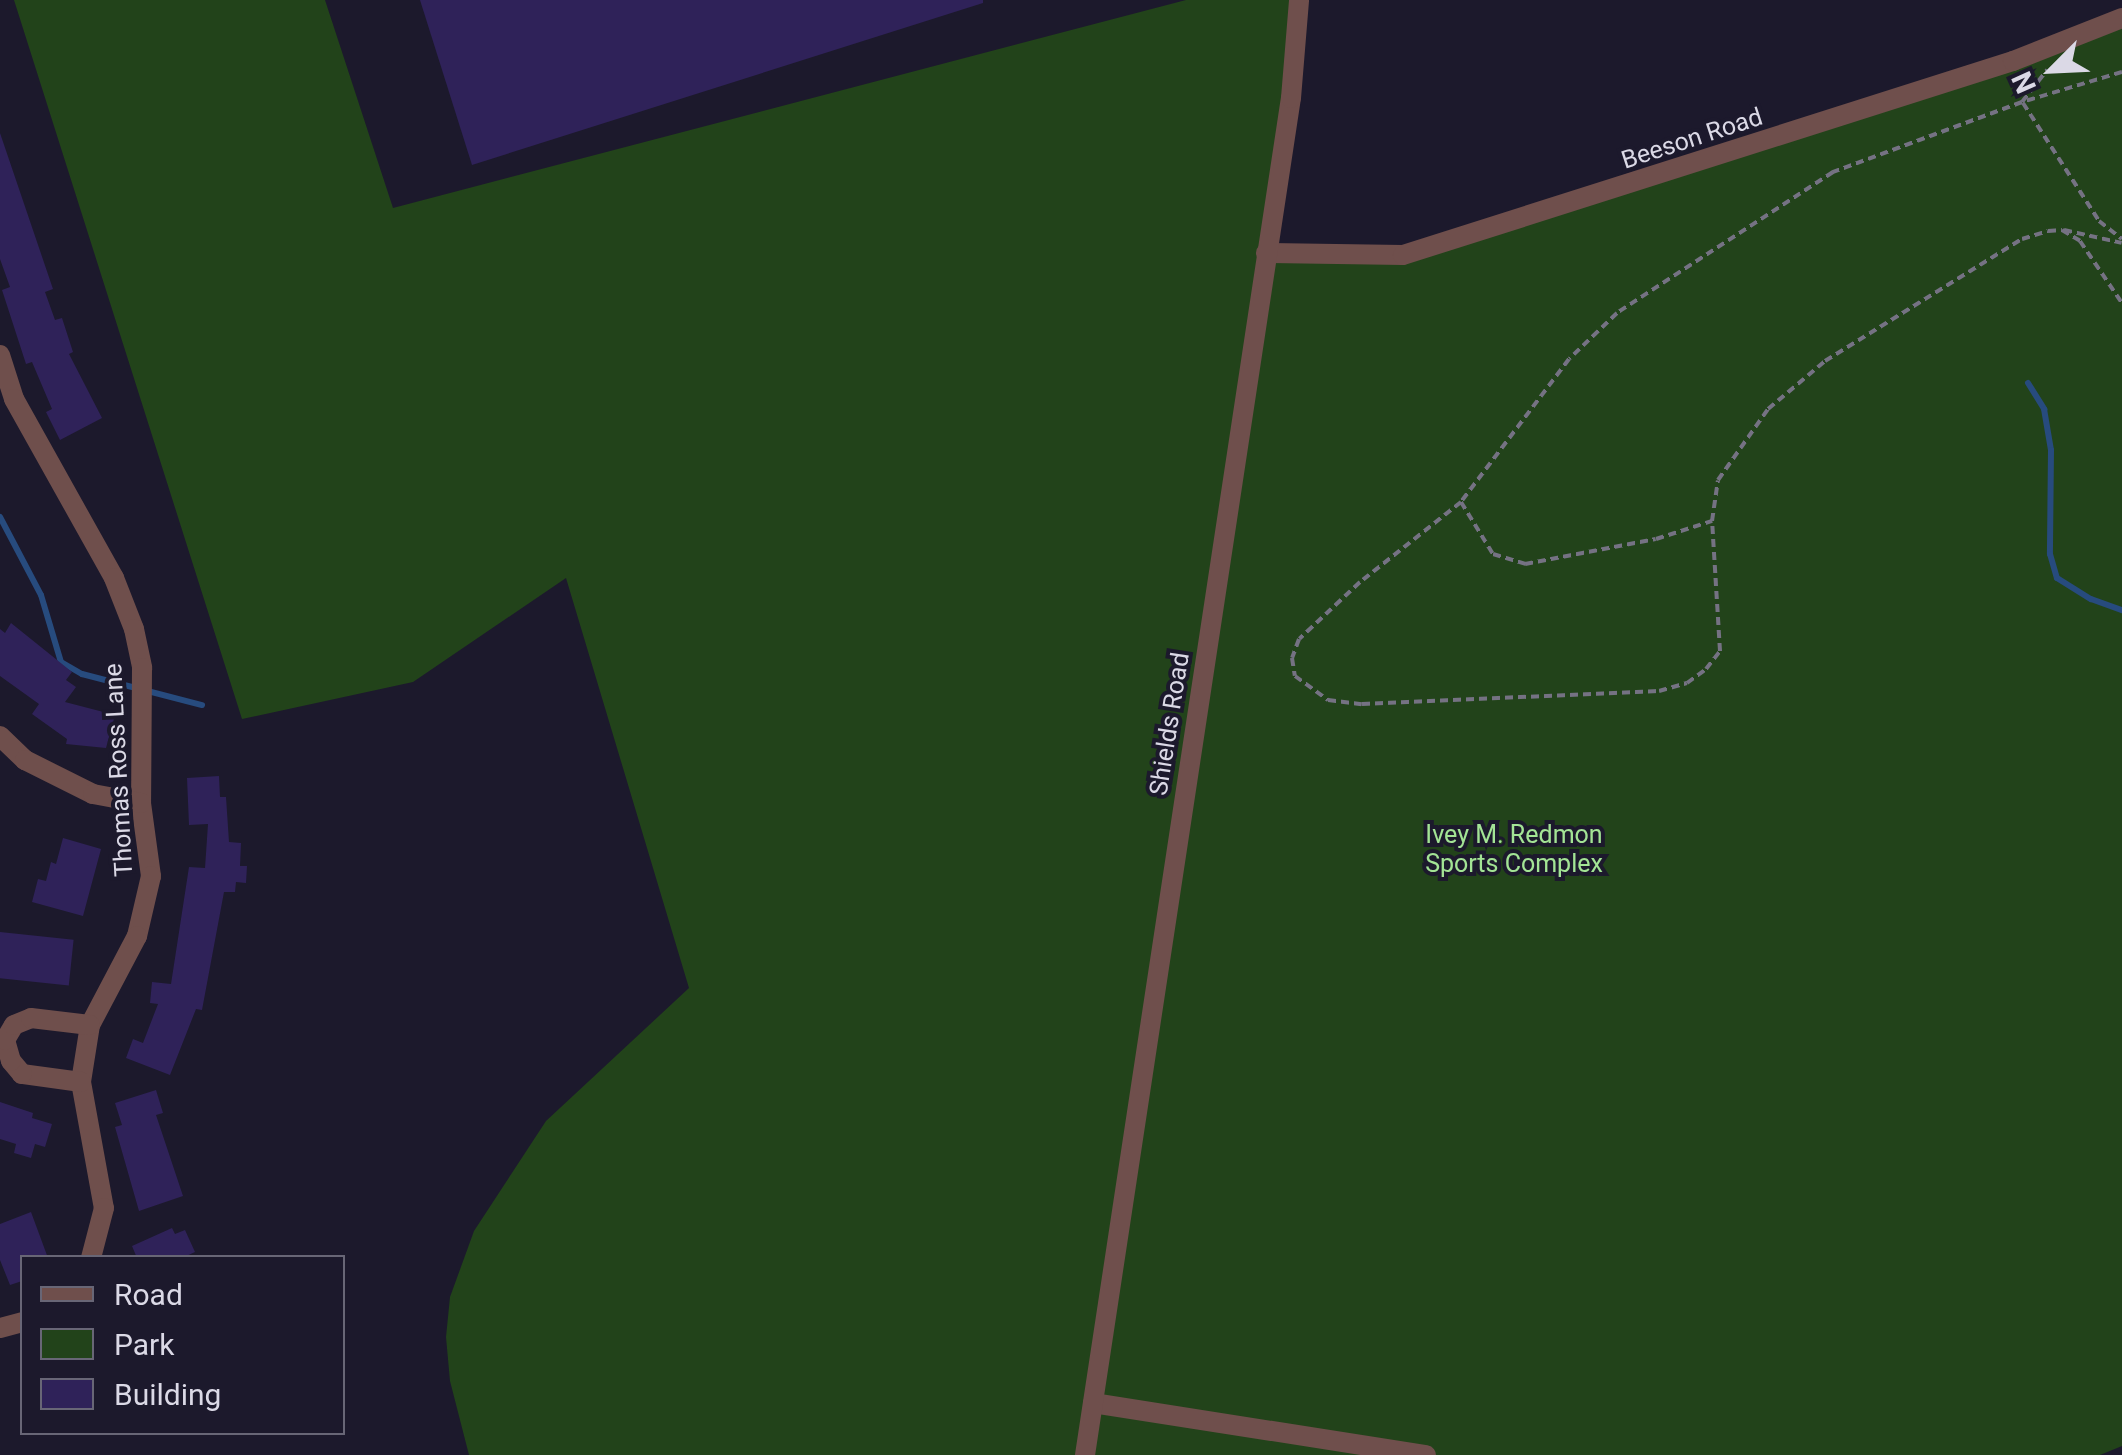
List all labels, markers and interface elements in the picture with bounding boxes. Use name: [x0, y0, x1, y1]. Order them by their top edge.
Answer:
north arrow: [2002, 20, 2102, 120]
text: N: [2005, 67, 2043, 98]
street label: Beeson Road: [1618, 102, 1766, 176]
street label: Shields Road: [1144, 650, 1196, 798]
street label: Thomas Ross Lane: [98, 663, 140, 877]
park label: Ivey M. Redmon Sports Complex: [1425, 821, 1603, 880]
legend: [20, 1255, 345, 1435]
text: Road: [114, 1277, 183, 1312]
text: Park: [114, 1327, 174, 1362]
text: Building: [114, 1377, 221, 1412]

